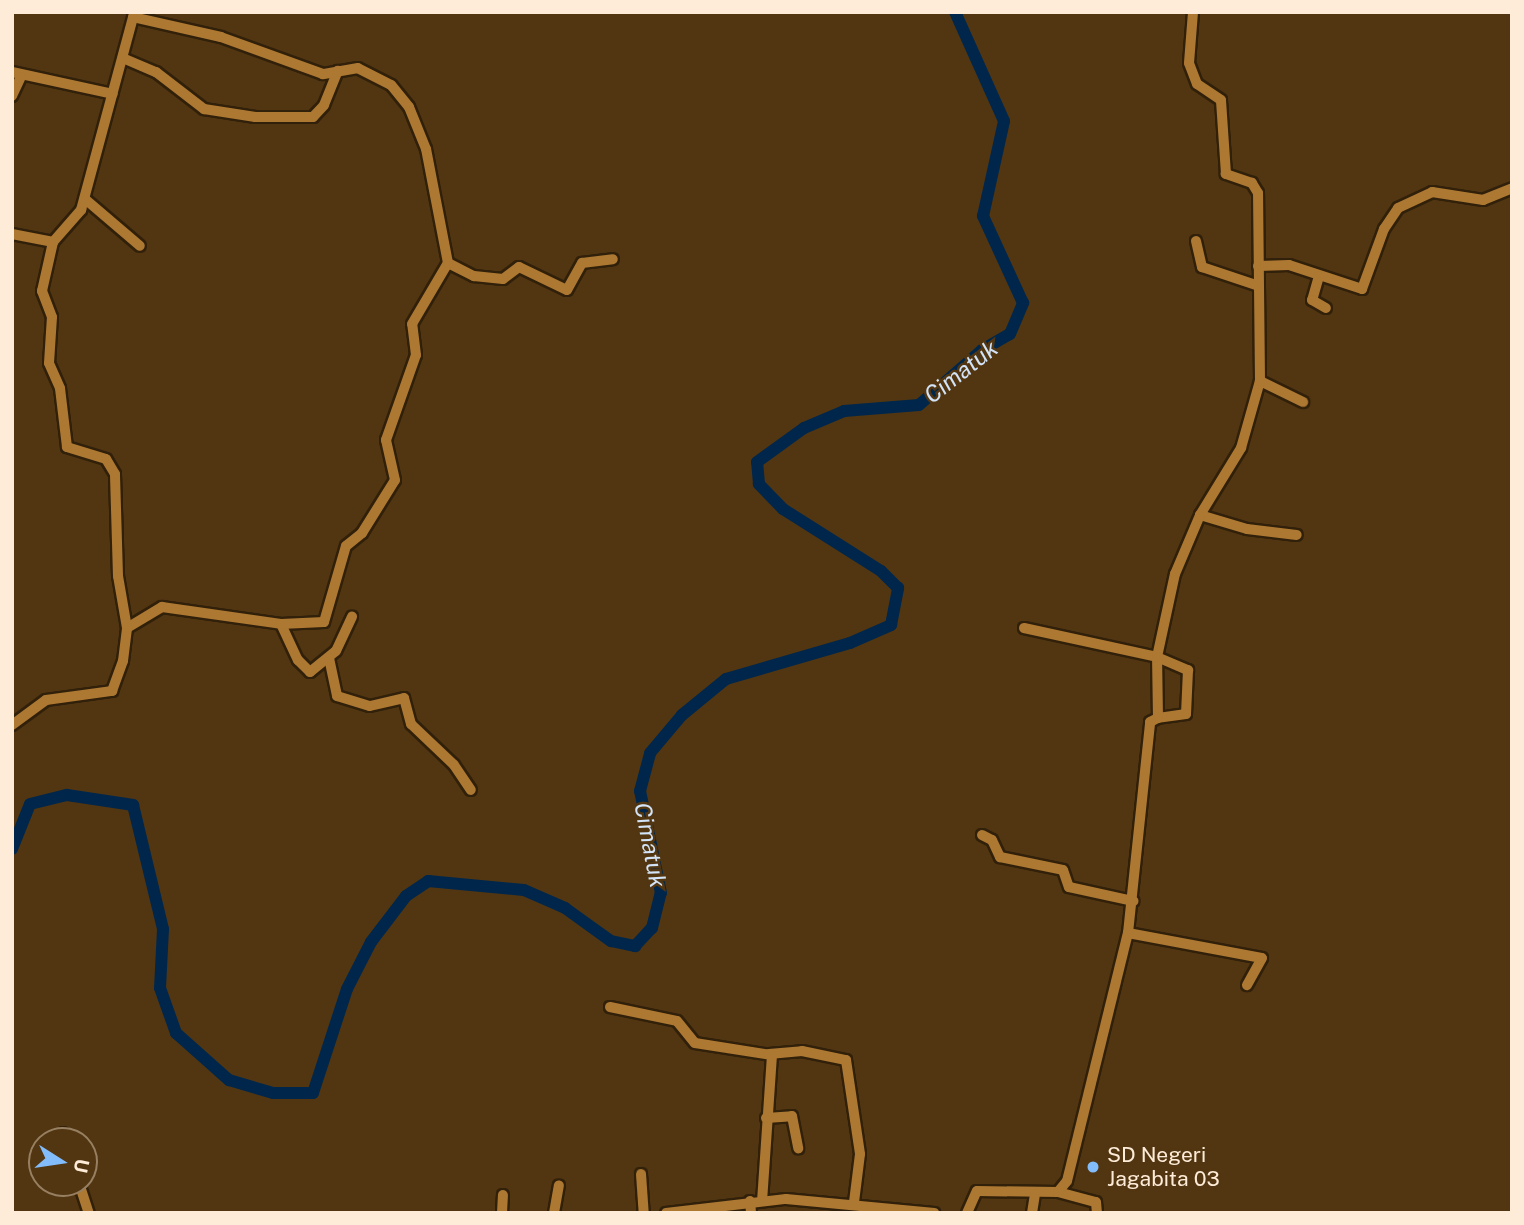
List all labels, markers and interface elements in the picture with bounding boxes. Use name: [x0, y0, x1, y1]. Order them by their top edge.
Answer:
water label: Cimatuk: [919, 335, 1003, 409]
water label: Cimatuk: [628, 800, 672, 890]
north arrow: [28, 1127, 98, 1197]
place label: SD Negeri Jagabita 03: [1107, 1142, 1220, 1192]
text: U: [69, 1157, 94, 1175]
marker: SD Negeri Jagabita 03: [1085, 1159, 1101, 1175]

